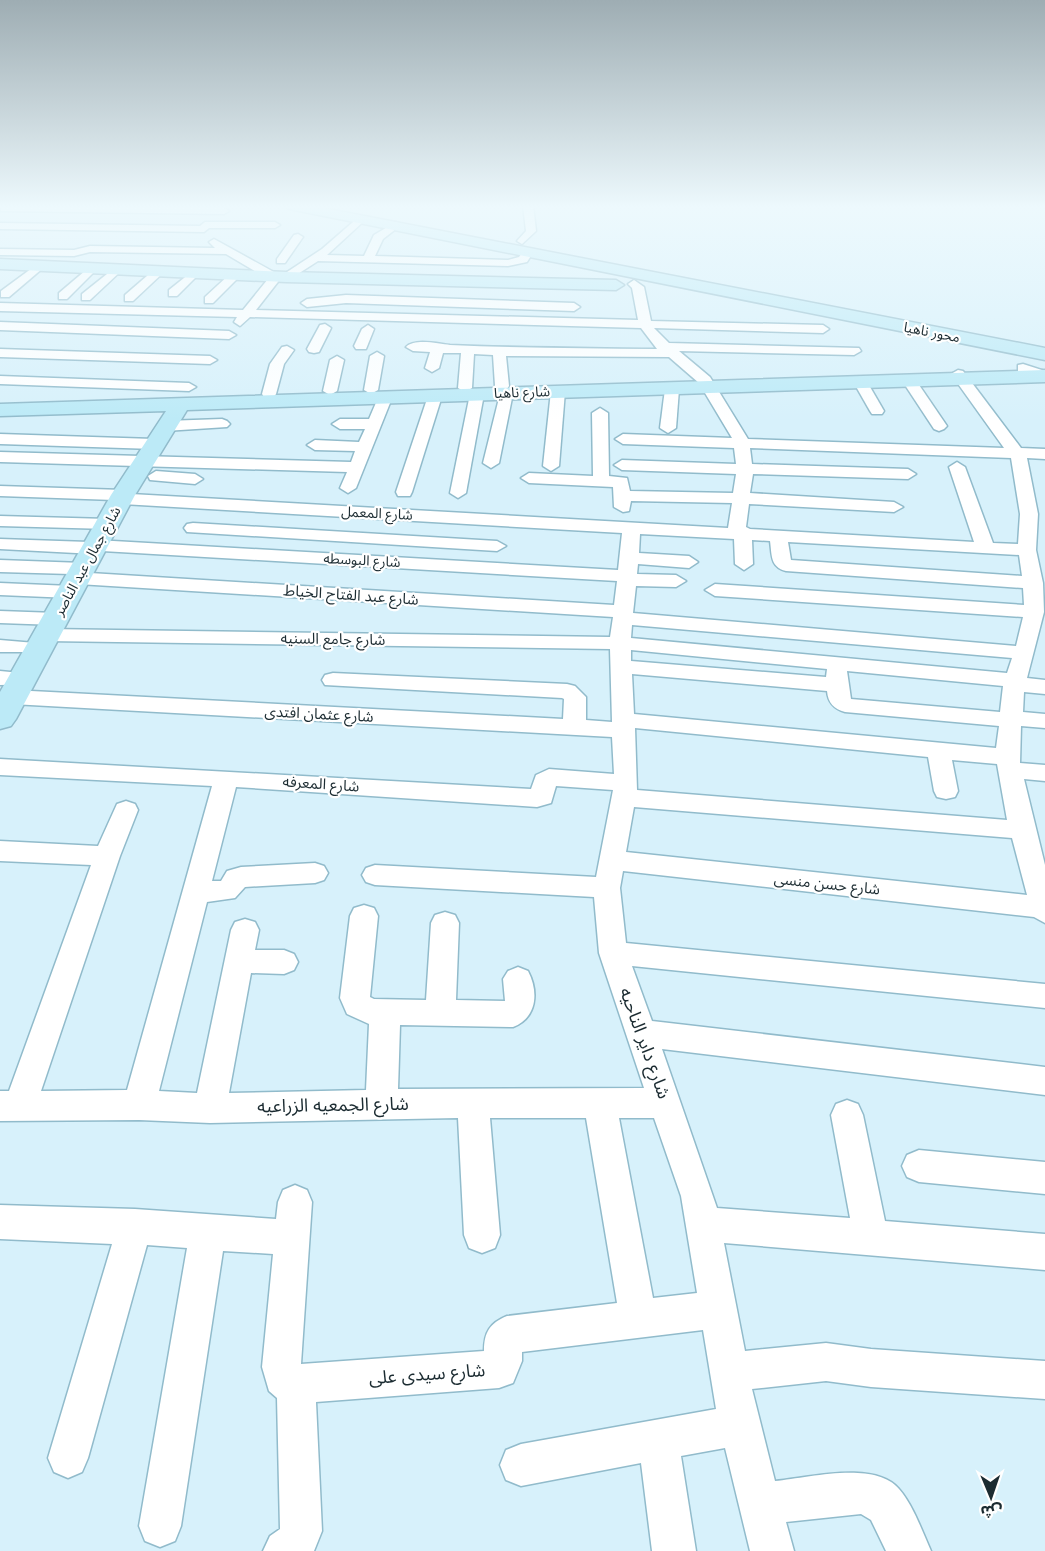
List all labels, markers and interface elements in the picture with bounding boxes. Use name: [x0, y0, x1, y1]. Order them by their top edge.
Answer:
street label: محور ناهيا: [902, 318, 962, 346]
street label: شارع ناهيا: [494, 382, 551, 404]
street label: شارع المعمل: [341, 502, 413, 526]
street label: شارع جمال عبد الناصر: [49, 503, 126, 621]
street label: شارع البوسطه: [323, 549, 401, 573]
street label: شارع عبد الفتاح الخياط: [283, 580, 419, 612]
street label: شارع جامع السنيه: [280, 628, 386, 652]
street label: شارع عثمان افتدى: [264, 701, 374, 729]
street label: شارع المعرفه: [282, 771, 360, 799]
street label: شارع حسن منسى: [773, 868, 881, 902]
street label: شارع داير الناحيه: [612, 984, 676, 1103]
street label: شارع الجمعيه الزراعيه: [257, 1092, 409, 1120]
street label: شارع سيدى على: [368, 1358, 486, 1392]
north arrow: [961, 1467, 1021, 1527]
text: ش: [980, 1502, 1003, 1522]

